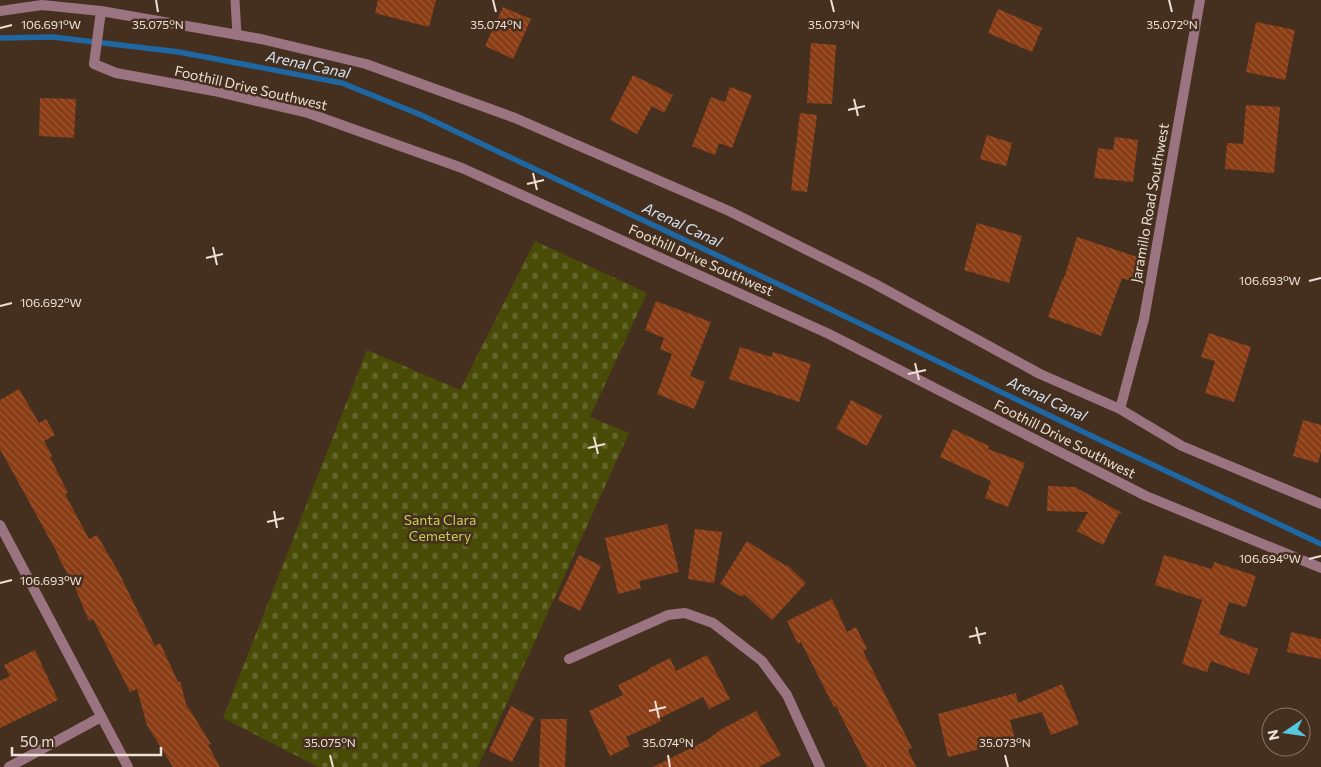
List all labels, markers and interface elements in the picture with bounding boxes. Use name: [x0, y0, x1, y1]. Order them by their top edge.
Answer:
text: 106.691°W: [21, 17, 81, 31]
text: 35.075°N: [132, 17, 184, 31]
text: 35.074°N: [470, 17, 522, 31]
text: 35.073°N: [808, 17, 860, 31]
text: 35.072°N: [1146, 17, 1198, 31]
water label: Arenal Canal: [264, 46, 353, 82]
street label: Foothill Drive Southwest: [173, 62, 329, 113]
street label: Jaramillo Road Southwest: [1127, 121, 1172, 284]
water label: Arenal Canal: [639, 197, 726, 251]
street label: Foothill Drive Southwest: [626, 220, 776, 299]
text: 106.693°W: [1239, 273, 1301, 287]
text: 106.692°W: [20, 295, 82, 309]
water label: Arenal Canal: [1004, 371, 1091, 425]
street label: Foothill Drive Southwest: [992, 395, 1139, 482]
park label: Santa Clara Cemetery: [404, 511, 476, 544]
text: 106.694°W: [1239, 551, 1301, 565]
text: 106.693°W: [20, 573, 82, 587]
north arrow: [1261, 707, 1311, 757]
scale bar: [12, 724, 161, 756]
text: N: [1263, 728, 1282, 742]
text: 50 m: [20, 732, 54, 750]
text: 35.075°N: [304, 735, 356, 749]
text: 35.074°N: [642, 735, 694, 749]
text: 35.073°N: [979, 735, 1031, 749]

